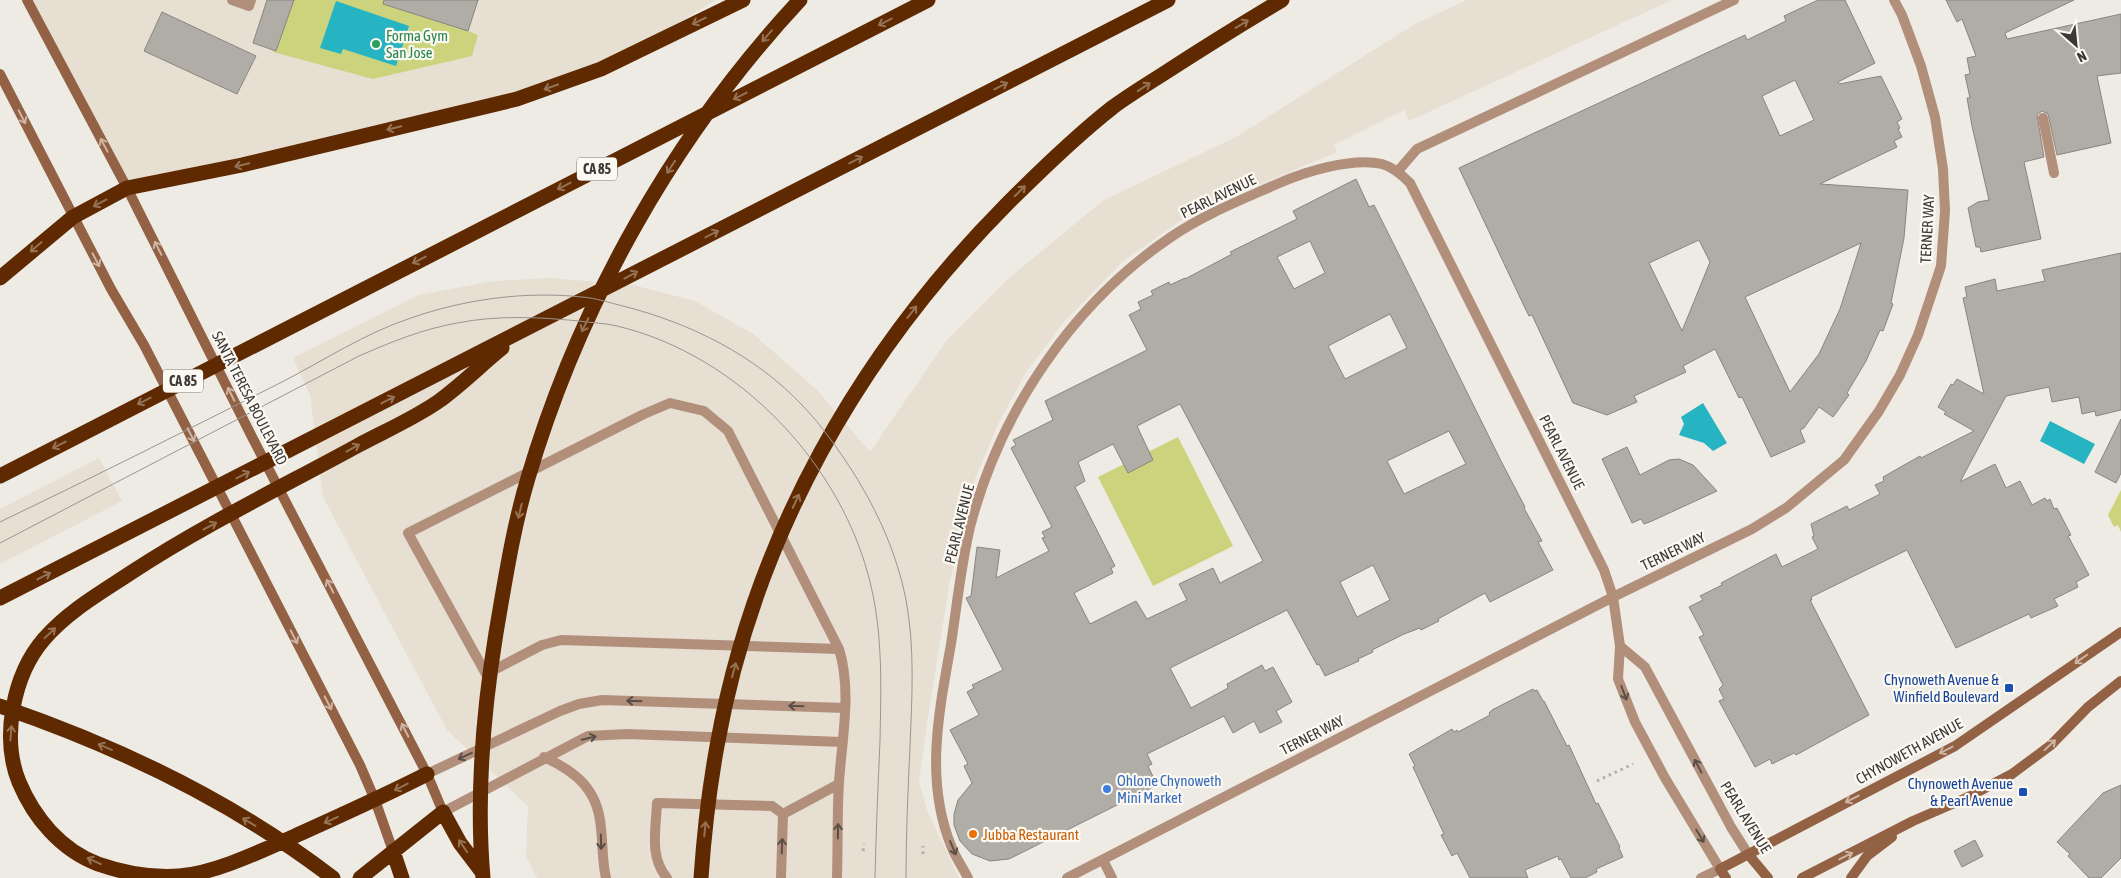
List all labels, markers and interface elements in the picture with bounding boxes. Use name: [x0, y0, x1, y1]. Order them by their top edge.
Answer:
one-way arrow: [692, 17, 707, 27]
one-way arrow: [878, 18, 893, 27]
one-way arrow: [1235, 18, 1249, 28]
north arrow: [2051, 20, 2101, 70]
place label: Forma Gym San Jose: [386, 27, 448, 61]
one-way arrow: [761, 29, 773, 42]
marker: Forma Gym San Jose: [370, 38, 382, 50]
text: N: [2075, 48, 2089, 66]
one-way arrow: [993, 81, 1008, 90]
one-way arrow: [1136, 81, 1150, 91]
one-way arrow: [544, 83, 559, 92]
one-way arrow: [733, 92, 748, 101]
one-way arrow: [18, 109, 27, 124]
one-way arrow: [386, 124, 402, 133]
one-way arrow: [99, 139, 109, 153]
one-way arrow: [848, 155, 863, 164]
road number: CA 85: [577, 157, 617, 180]
one-way arrow: [666, 160, 677, 174]
one-way arrow: [234, 161, 250, 170]
street label: PEARL AVENUE: [1178, 170, 1259, 221]
one-way arrow: [557, 182, 572, 191]
one-way arrow: [1014, 185, 1026, 197]
street label: TERNER WAY: [1917, 194, 1937, 264]
one-way arrow: [93, 198, 108, 208]
one-way arrow: [704, 229, 719, 239]
one-way arrow: [30, 241, 43, 252]
one-way arrow: [152, 241, 162, 256]
one-way arrow: [92, 252, 101, 267]
one-way arrow: [412, 255, 427, 265]
one-way arrow: [624, 270, 639, 280]
one-way arrow: [906, 306, 917, 319]
one-way arrow: [580, 317, 590, 332]
street label: SANTA TERESA BOULEVARD: [209, 328, 291, 468]
road number: CA 85: [163, 370, 203, 392]
one-way arrow: [225, 386, 235, 401]
one-way arrow: [380, 395, 395, 404]
one-way arrow: [137, 397, 152, 406]
street label: PEARL AVENUE: [1536, 412, 1588, 493]
one-way arrow: [186, 428, 196, 443]
one-way arrow: [52, 441, 66, 451]
one-way arrow: [345, 443, 360, 453]
one-way arrow: [236, 470, 251, 480]
street label: PEARL AVENUE: [941, 482, 977, 566]
one-way arrow: [792, 494, 802, 509]
one-way arrow: [515, 503, 524, 519]
one-way arrow: [202, 520, 217, 530]
street label: TERNER WAY: [1638, 528, 1708, 574]
one-way arrow: [36, 571, 51, 581]
one-way arrow: [325, 579, 334, 594]
one-way arrow: [44, 627, 57, 639]
one-way arrow: [290, 629, 299, 644]
one-way arrow: [2074, 654, 2088, 664]
one-way arrow: [730, 662, 740, 678]
place label: Chynoweth Avenue & Winfield Boulevard: [1884, 671, 1999, 705]
marker: Chynoweth Avenue & Winfield Boulevard: [2003, 682, 2015, 694]
one-way arrow: [1620, 685, 1629, 700]
one-way arrow: [324, 695, 333, 710]
one-way arrow: [626, 696, 642, 706]
one-way arrow: [788, 701, 804, 711]
street label: TERNER WAY: [1277, 712, 1347, 758]
street label: CHYNOWETH AVENUE: [1853, 714, 1966, 787]
one-way arrow: [400, 723, 409, 738]
one-way arrow: [6, 725, 16, 741]
one-way arrow: [580, 733, 596, 742]
one-way arrow: [2043, 739, 2056, 751]
one-way arrow: [98, 741, 113, 751]
one-way arrow: [1939, 745, 1954, 755]
one-way arrow: [458, 751, 473, 761]
one-way arrow: [1693, 759, 1703, 774]
place label: Ohlone Chynoweth Mini Market: [1117, 772, 1222, 806]
place label: Chynoweth Avenue & Pearl Avenue: [1908, 775, 2013, 809]
street label: PEARL AVENUE: [1717, 778, 1775, 857]
one-way arrow: [394, 782, 409, 792]
marker: Ohlone Chynoweth Mini Market: [1101, 783, 1113, 795]
marker: Chynoweth Avenue & Pearl Avenue: [2017, 786, 2029, 798]
one-way arrow: [1845, 795, 1860, 804]
one-way arrow: [324, 815, 339, 825]
one-way arrow: [242, 816, 256, 826]
one-way arrow: [700, 822, 709, 838]
one-way arrow: [834, 823, 843, 839]
place label: Jubba Restaurant: [983, 826, 1079, 843]
marker: Jubba Restaurant: [967, 828, 979, 840]
one-way arrow: [1696, 829, 1706, 843]
one-way arrow: [597, 834, 606, 850]
one-way arrow: [777, 838, 786, 854]
one-way arrow: [458, 839, 468, 853]
one-way arrow: [948, 840, 958, 855]
one-way arrow: [1838, 851, 1853, 860]
one-way arrow: [87, 856, 102, 866]

